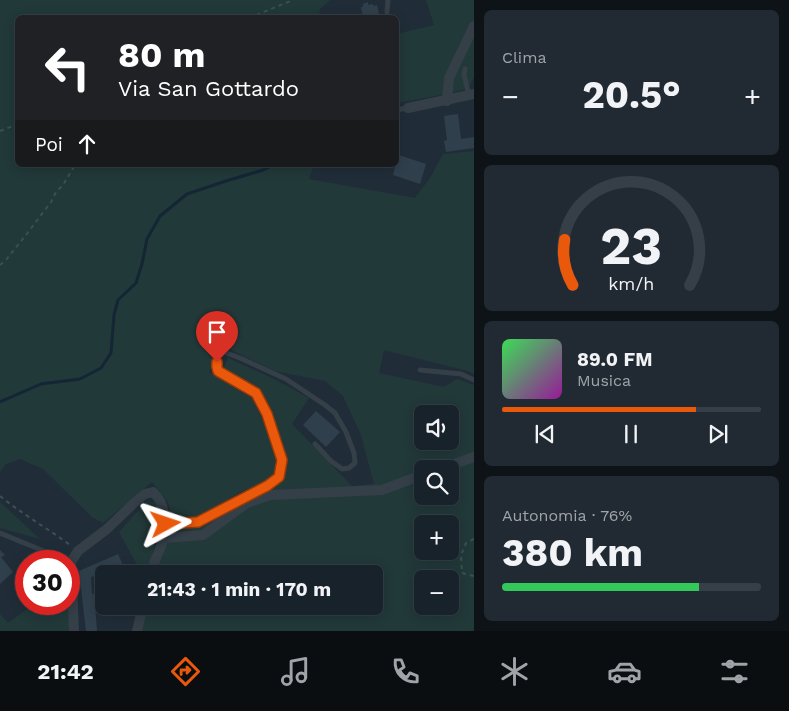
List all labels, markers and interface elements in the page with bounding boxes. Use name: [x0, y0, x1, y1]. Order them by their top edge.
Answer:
text: 80 m: [118, 34, 205, 76]
icon: left: [35, 35, 100, 100]
text: Clima: [502, 48, 546, 67]
text: 20.5°: [582, 73, 681, 117]
text: Via San Gottardo: [118, 76, 299, 101]
text: −: [502, 80, 519, 113]
text: +: [744, 80, 761, 113]
icon: ahead: [73, 130, 101, 158]
text: Poi: [35, 133, 63, 156]
text: 23: [601, 216, 662, 277]
text: km/h: [608, 273, 655, 294]
pin: [196, 311, 238, 362]
icon: arrive: [203, 318, 231, 346]
text: 89.0 FM: [577, 348, 652, 371]
text: Musica: [577, 371, 631, 390]
map controls: [414, 405, 459, 615]
button: sound: [414, 405, 459, 450]
icon: previous: [531, 420, 559, 448]
icon: pause: [617, 420, 645, 448]
icon: next: [704, 420, 732, 448]
button: search: [414, 460, 459, 505]
position arrow: [139, 497, 191, 549]
text: Autonomia · 76%: [502, 506, 632, 525]
button: +: [414, 515, 459, 560]
text: 380 km: [502, 531, 643, 575]
speed limit sign: 30: [15, 550, 80, 615]
button: −: [414, 570, 459, 615]
text: 21:43 · 1 min · 170 m: [147, 578, 331, 601]
icon: directions: [168, 654, 203, 689]
icon: music: [278, 654, 313, 689]
icon: phone: [388, 654, 423, 689]
icon: climate: [497, 654, 532, 689]
icon: car: [607, 654, 642, 689]
icon: filters: [717, 654, 752, 689]
text: 21:42: [37, 659, 94, 684]

